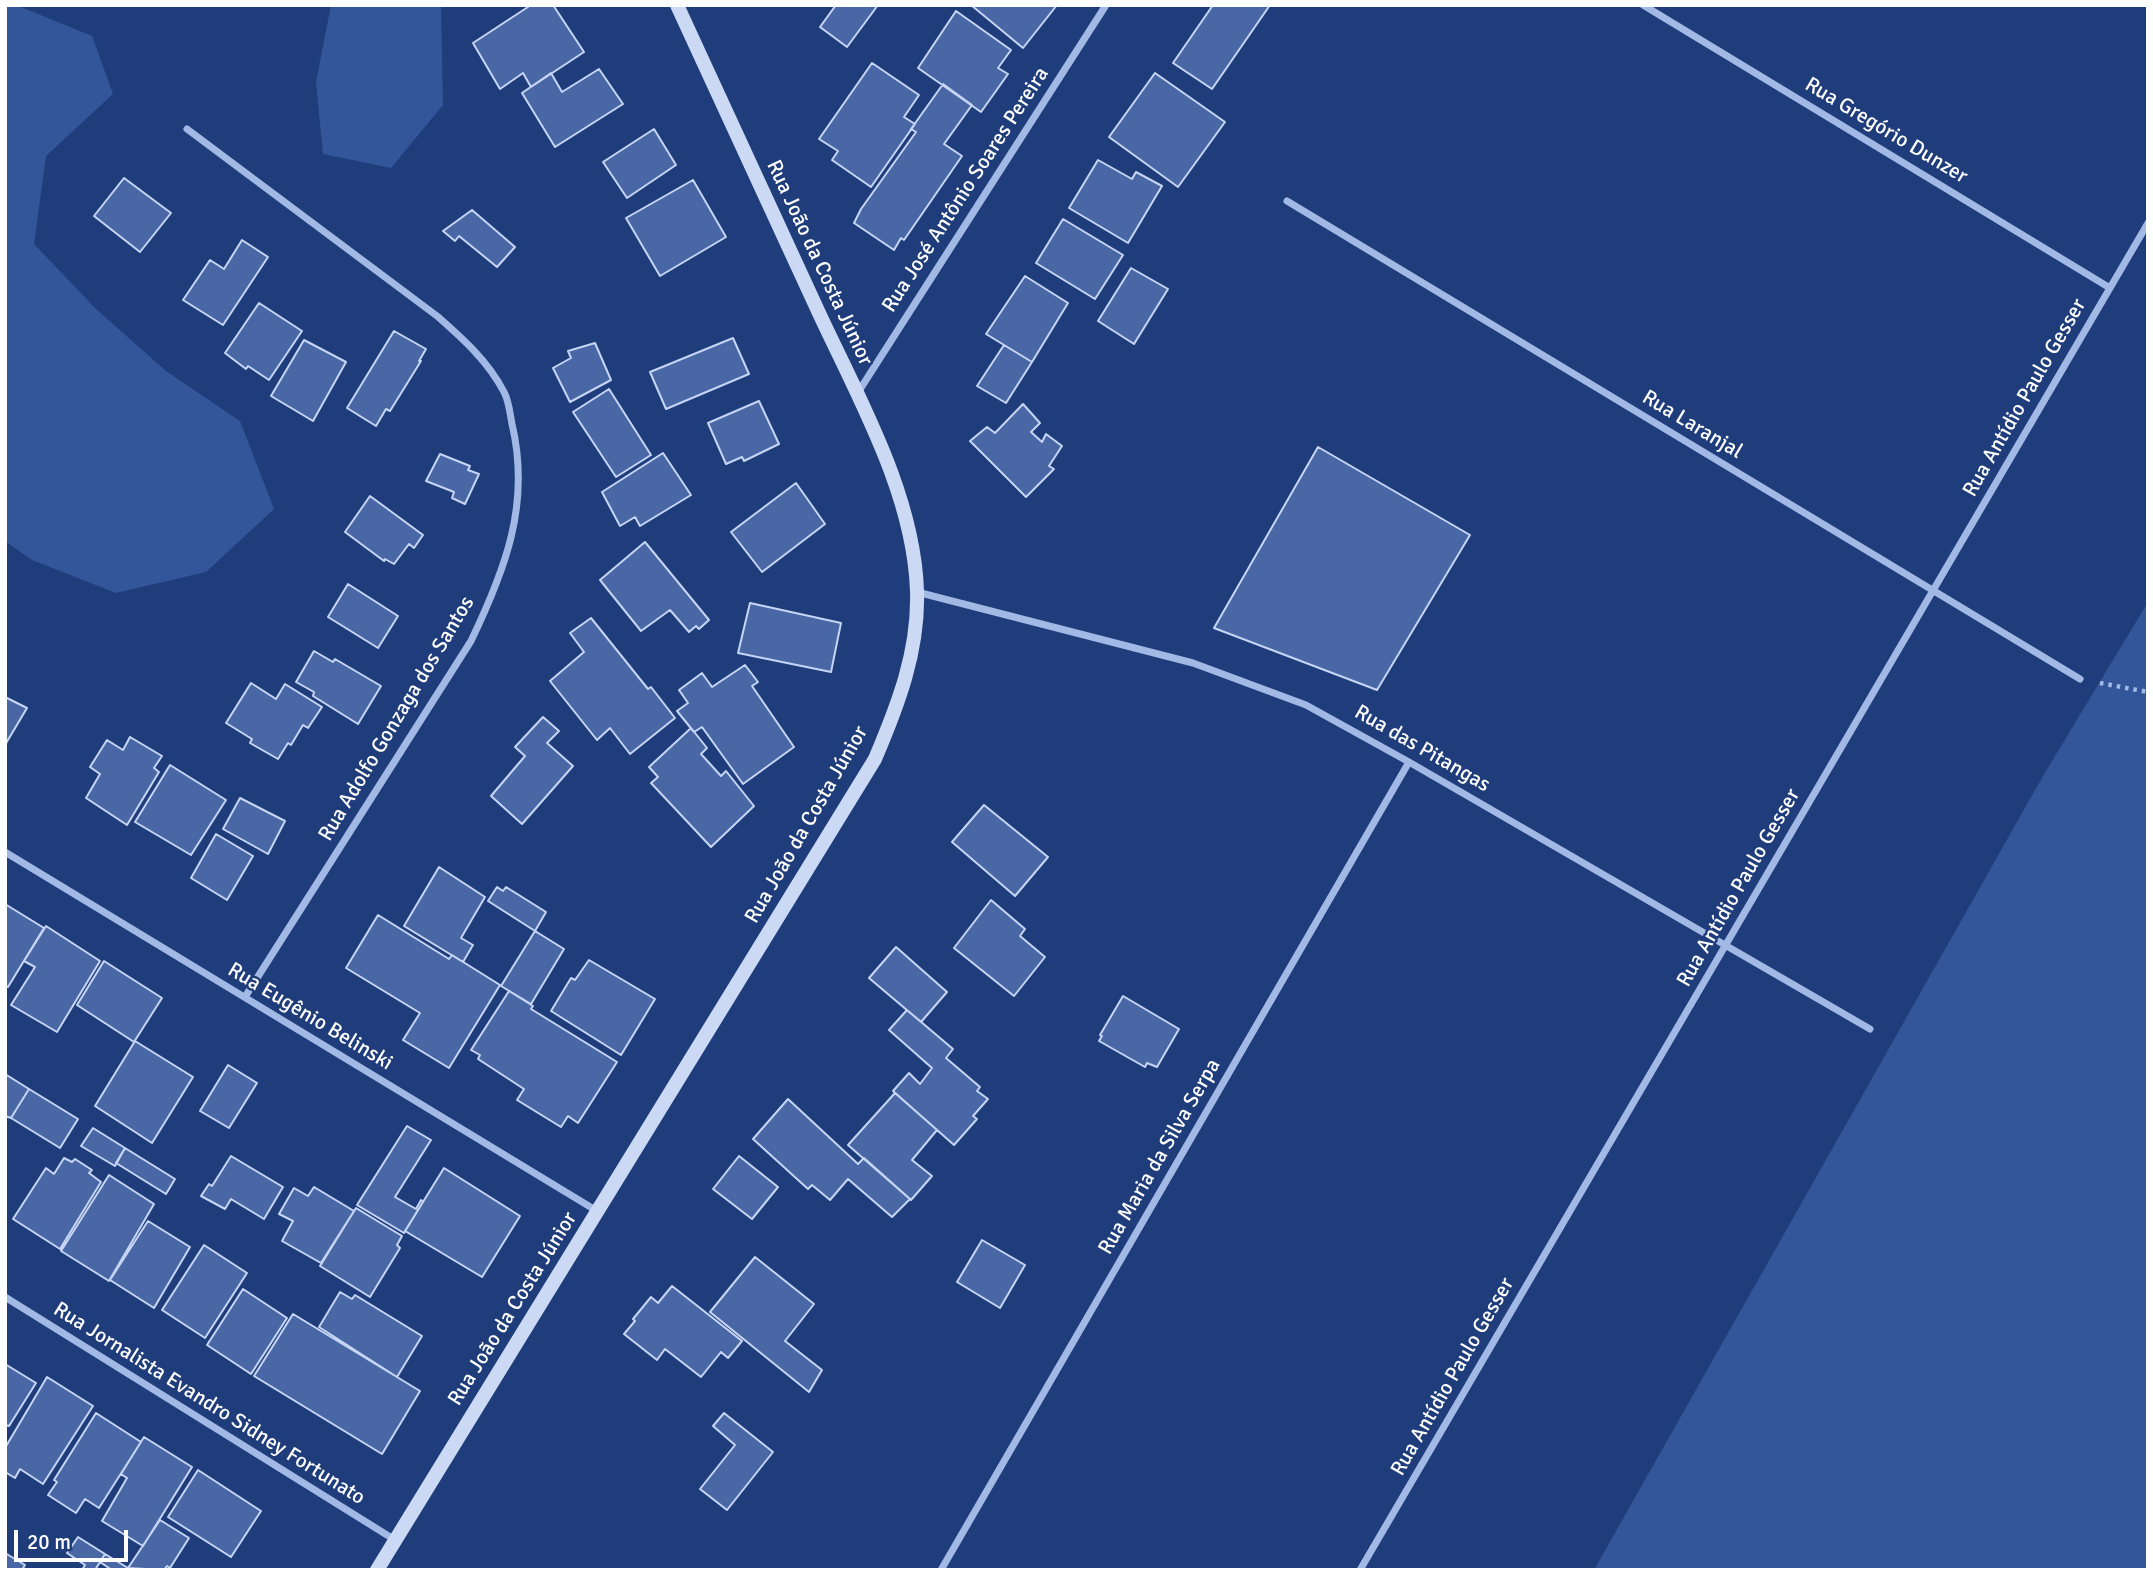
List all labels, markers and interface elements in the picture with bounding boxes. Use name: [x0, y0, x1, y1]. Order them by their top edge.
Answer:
street label: Rua José Antônio Soares Pereira: [877, 63, 1055, 317]
street label: Rua Gregório Dunzer: [1800, 72, 1972, 190]
street label: Rua João da Costa Júnior: [760, 156, 878, 370]
street label: Rua Antídio Paulo Gesser: [1958, 295, 2092, 501]
street label: Rua Laranjal: [1637, 385, 1747, 465]
street label: Rua Adolfo Gonzaga dos Santos: [314, 592, 480, 846]
street label: Rua das Pitangas: [1350, 700, 1494, 798]
street label: Rua João da Costa Júnior: [740, 722, 874, 928]
street label: Rua Antídio Paulo Gesser: [1672, 785, 1806, 991]
street label: Rua Eugênio Belinski: [223, 958, 397, 1076]
street label: Rua Maria da Silva Serpa: [1094, 1055, 1226, 1259]
street label: Rua João da Costa Júnior: [443, 1207, 583, 1411]
street label: Rua Antídio Paulo Gesser: [1386, 1274, 1520, 1480]
street label: Rua Jornalista Evandro Sidney Fortunato: [49, 1297, 369, 1511]
scale bar: [18, 1516, 131, 1560]
text: 20 m: [27, 1529, 71, 1555]

